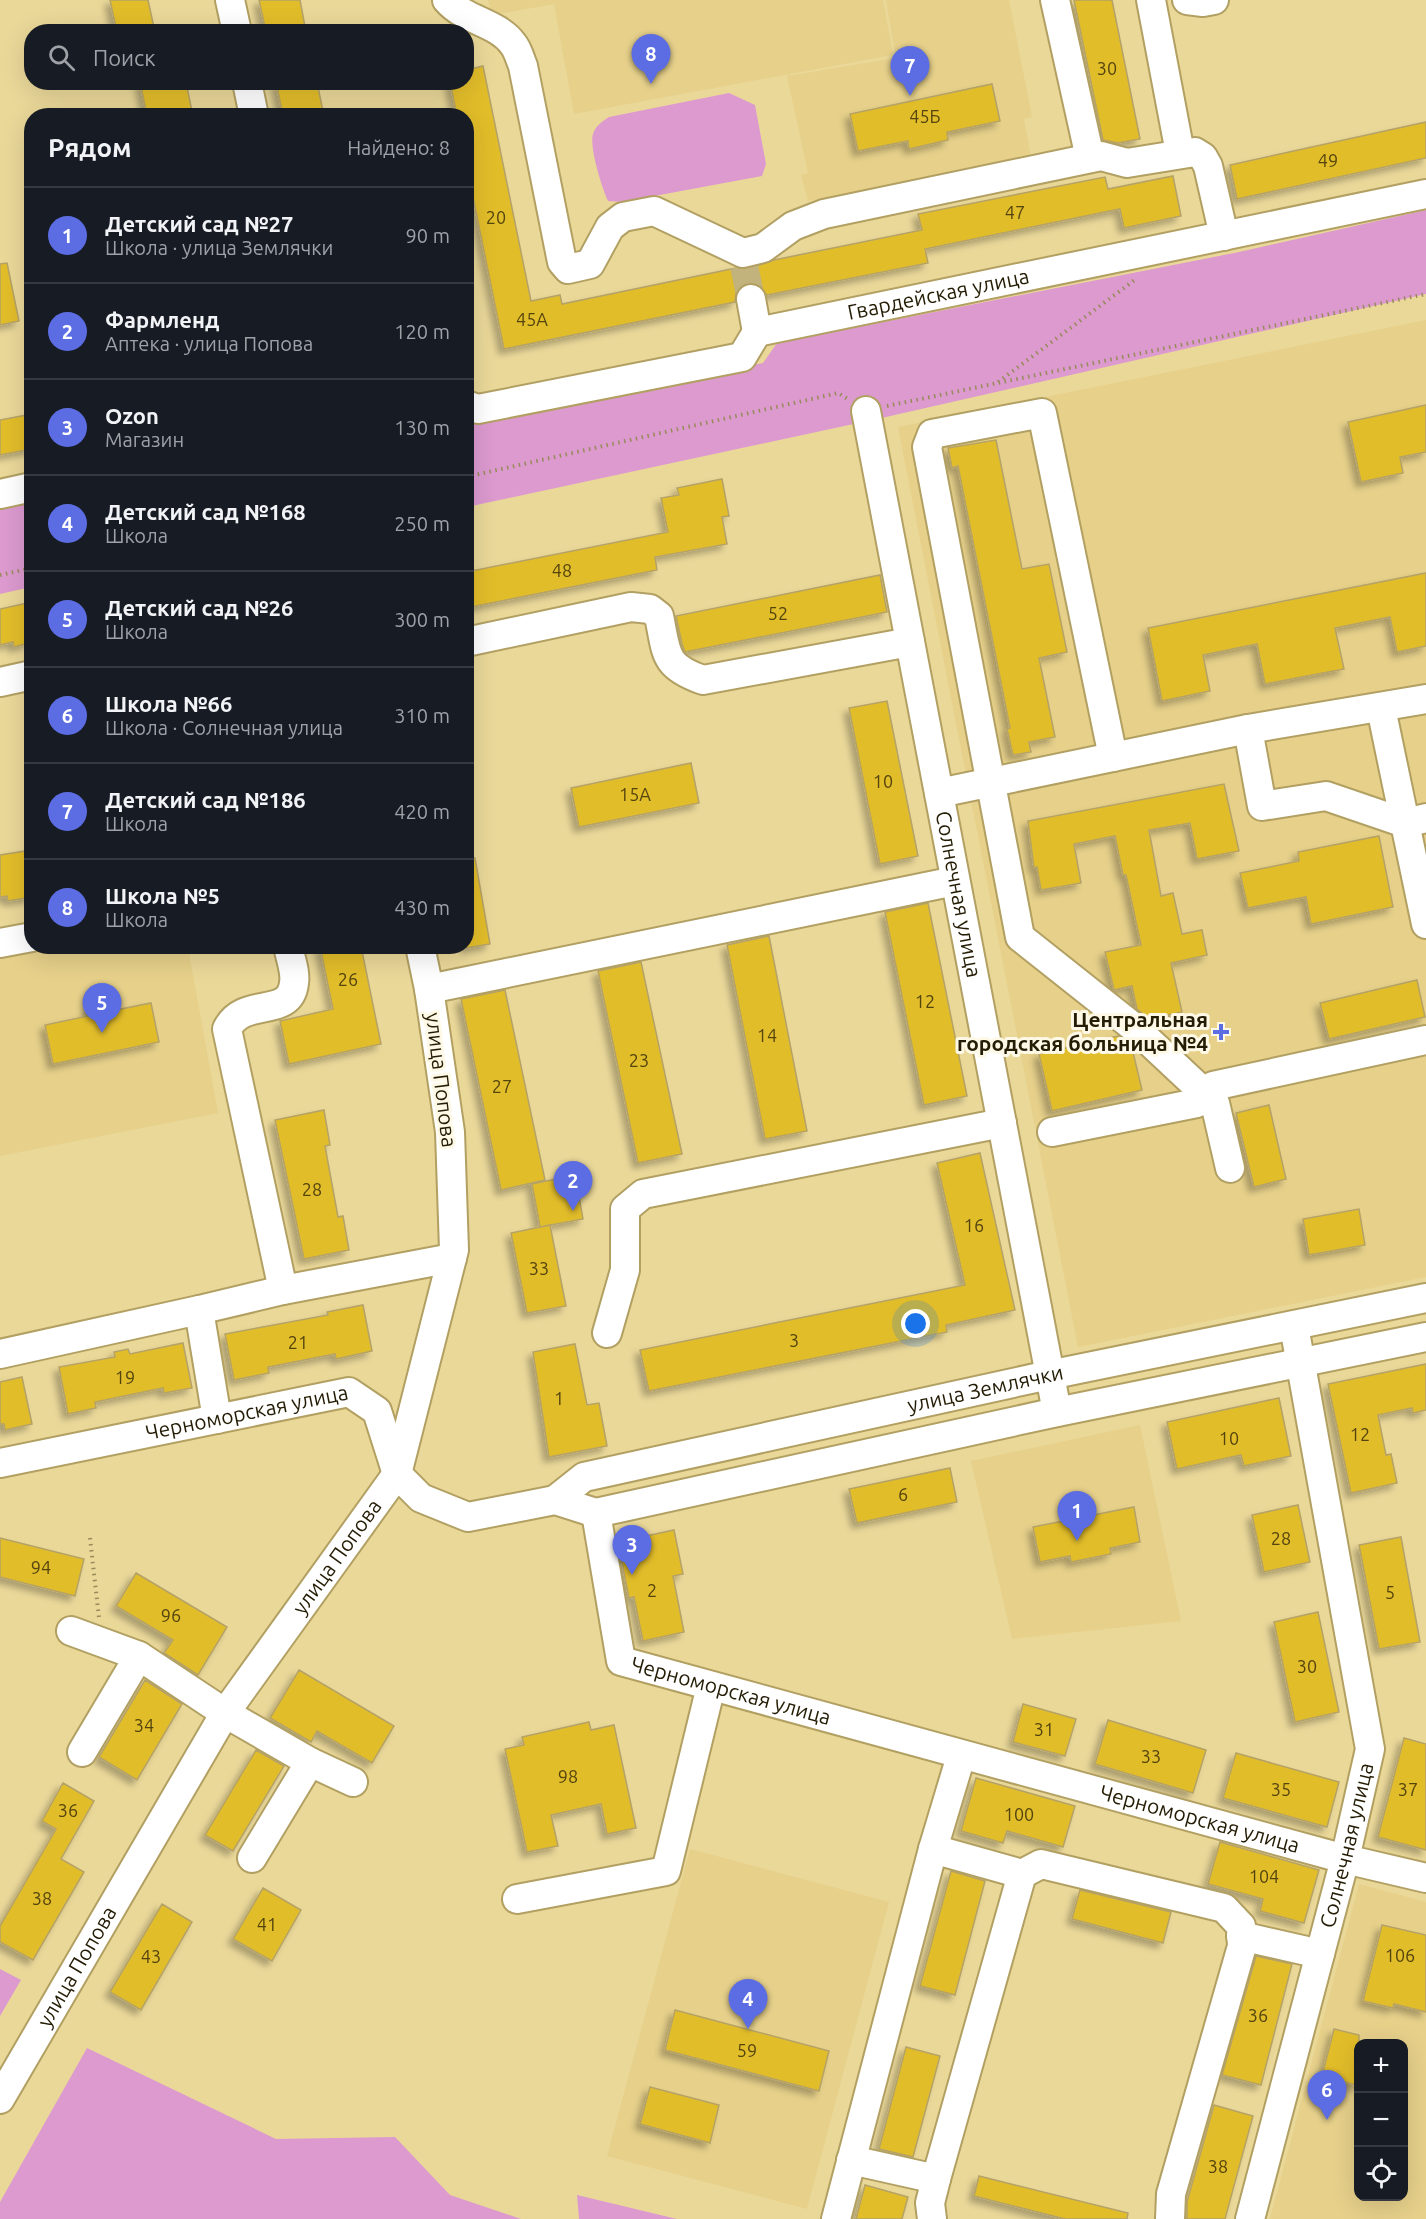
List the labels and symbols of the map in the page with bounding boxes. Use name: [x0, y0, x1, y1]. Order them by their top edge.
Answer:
pin: 8: [632, 34, 670, 84]
pin: 7: [890, 46, 930, 96]
house number: 30: [1097, 58, 1117, 78]
house number: 45Б: [909, 106, 941, 126]
house number: 49: [1318, 150, 1338, 170]
house number: 47: [1005, 202, 1025, 222]
house number: 20: [486, 207, 506, 227]
street label: Гвардейская улица: [845, 263, 1031, 324]
house number: 45А: [516, 309, 548, 329]
house number: 48: [552, 560, 572, 580]
house number: 52: [768, 603, 788, 623]
house number: 10: [873, 771, 893, 791]
house number: 15А: [619, 784, 651, 804]
street label: Солнечная улица: [932, 809, 987, 979]
house number: 26: [338, 969, 358, 989]
pin: 5: [82, 984, 122, 1033]
house number: 12: [915, 991, 935, 1011]
place label: Центральная городская больница №4: [957, 1007, 1208, 1055]
street label: улица Попова: [422, 1011, 462, 1149]
marker: Центральная городская больница №4: [1212, 1023, 1230, 1041]
house number: 14: [757, 1025, 777, 1045]
house number: 23: [629, 1050, 649, 1070]
house number: 27: [492, 1076, 512, 1096]
pin: 2: [554, 1162, 592, 1211]
house number: 28: [302, 1179, 322, 1199]
house number: 16: [964, 1215, 984, 1235]
house number: 33: [529, 1258, 549, 1278]
your location: [901, 1309, 930, 1338]
house number: 3: [789, 1330, 799, 1350]
house number: 21: [288, 1332, 308, 1352]
street label: улица Землячки: [905, 1359, 1065, 1417]
house number: 19: [115, 1367, 135, 1387]
street label: Черноморская улица: [143, 1379, 350, 1444]
house number: 1: [554, 1388, 564, 1408]
house number: 12: [1350, 1424, 1370, 1444]
house number: 10: [1219, 1428, 1239, 1448]
house number: 6: [898, 1484, 908, 1504]
pin: 1: [1058, 1492, 1096, 1541]
street label: улица Попова: [287, 1494, 386, 1619]
pin: 3: [612, 1526, 652, 1575]
house number: 28: [1271, 1528, 1291, 1548]
house number: 94: [31, 1557, 51, 1577]
house number: 2: [647, 1580, 657, 1600]
house number: 5: [1385, 1582, 1395, 1602]
house number: 96: [161, 1605, 181, 1625]
street label: Черноморская улица: [628, 1651, 834, 1729]
house number: 30: [1297, 1656, 1317, 1676]
house number: 34: [134, 1715, 154, 1735]
house number: 31: [1034, 1719, 1054, 1739]
house number: 33: [1141, 1746, 1161, 1766]
street label: Солнечная улица: [1314, 1760, 1377, 1930]
house number: 98: [558, 1766, 578, 1786]
house number: 35: [1271, 1779, 1291, 1799]
house number: 37: [1398, 1779, 1418, 1799]
street label: Черноморская улица: [1097, 1780, 1303, 1857]
house number: 36: [58, 1800, 78, 1820]
house number: 100: [1004, 1804, 1034, 1824]
house number: 104: [1249, 1866, 1279, 1886]
house number: 38: [32, 1888, 52, 1908]
street label: улица Попова: [32, 1902, 121, 2031]
house number: 41: [257, 1914, 277, 1934]
house number: 106: [1385, 1945, 1415, 1965]
house number: 43: [141, 1946, 161, 1966]
pin: 4: [728, 1980, 768, 2029]
house number: 36: [1248, 2005, 1268, 2025]
house number: 59: [737, 2040, 757, 2060]
pin: 6: [1308, 2070, 1346, 2120]
house number: 38: [1208, 2156, 1228, 2176]

